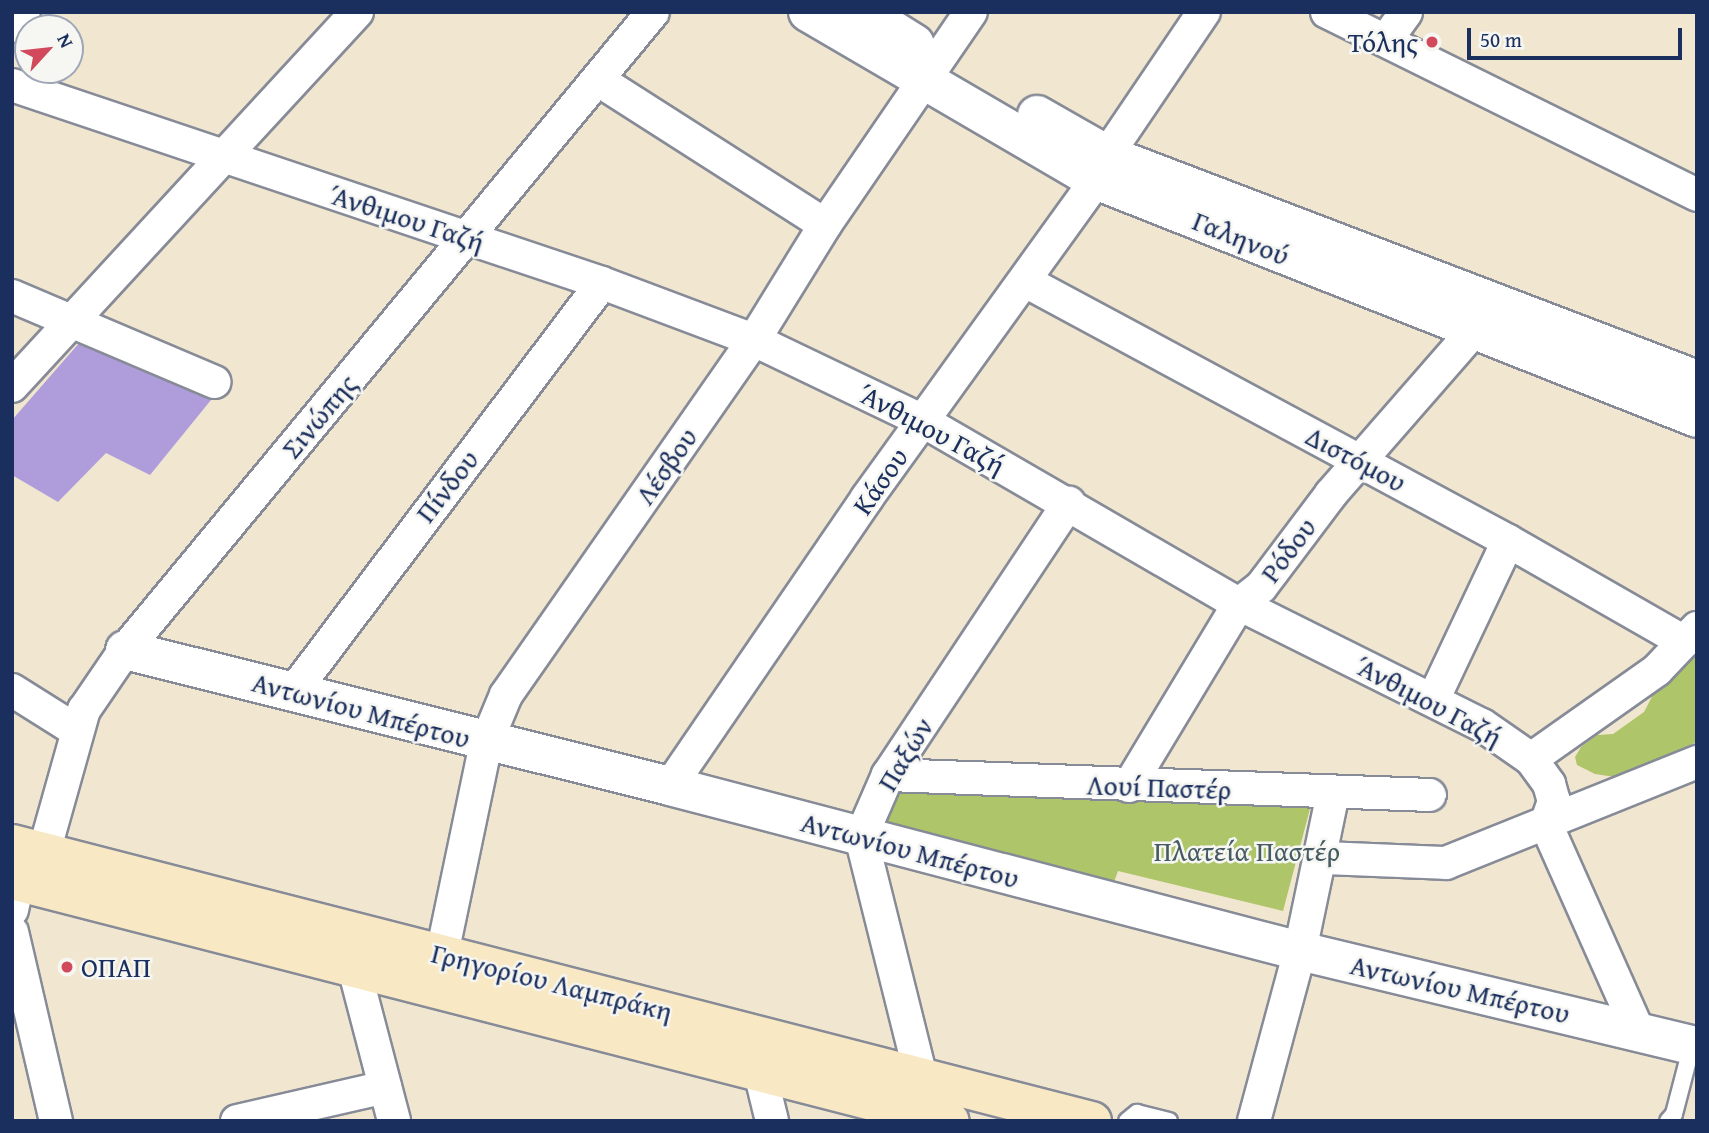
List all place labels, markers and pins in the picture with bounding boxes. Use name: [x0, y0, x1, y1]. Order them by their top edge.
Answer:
place label: Τόλης: [1348, 25, 1418, 59]
marker: Τόλης: [1424, 34, 1440, 50]
place label: ΟΠΑΠ: [81, 950, 151, 984]
marker: ΟΠΑΠ: [59, 959, 75, 975]

